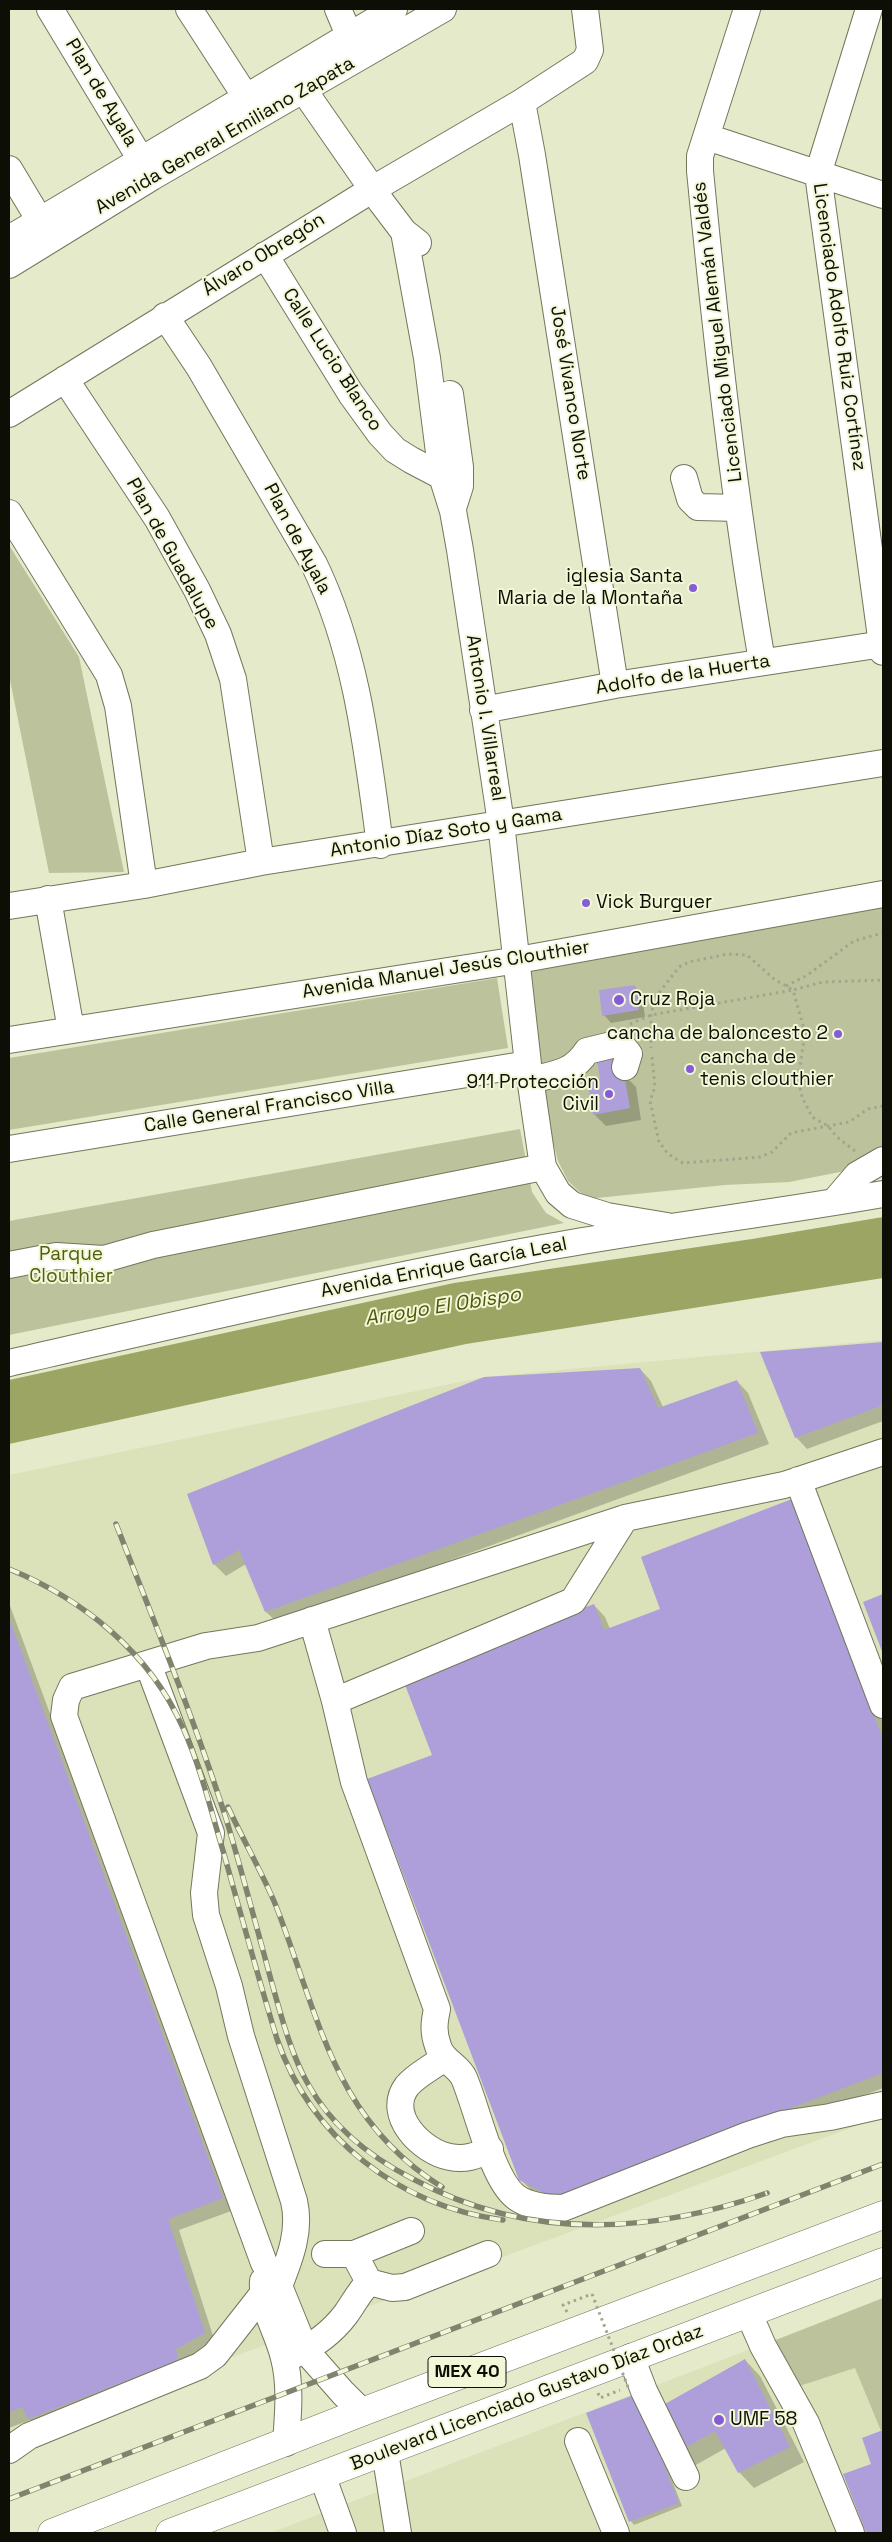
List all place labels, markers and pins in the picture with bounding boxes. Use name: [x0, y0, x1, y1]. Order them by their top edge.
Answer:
place label: iglesia Santa Maria de la Montaña: [497, 566, 683, 610]
marker: iglesia Santa Maria de la Montaña: [687, 582, 699, 594]
place label: Vick Burguer: [596, 892, 712, 914]
marker: Vick Burguer: [580, 897, 592, 909]
place label: Cruz Roja: [630, 989, 715, 1011]
marker: Cruz Roja: [612, 993, 626, 1007]
place label: cancha de baloncesto 2: [607, 1023, 828, 1045]
marker: cancha de baloncesto 2: [832, 1028, 844, 1040]
place label: cancha de tenis clouthier: [700, 1047, 834, 1091]
marker: cancha de tenis clouthier: [684, 1063, 696, 1075]
place label: 911 Protección Civil: [467, 1072, 599, 1116]
marker: 911 Protección Civil: [603, 1088, 615, 1100]
place label: UMF 58: [730, 2409, 797, 2431]
marker: UMF 58: [712, 2413, 726, 2427]

